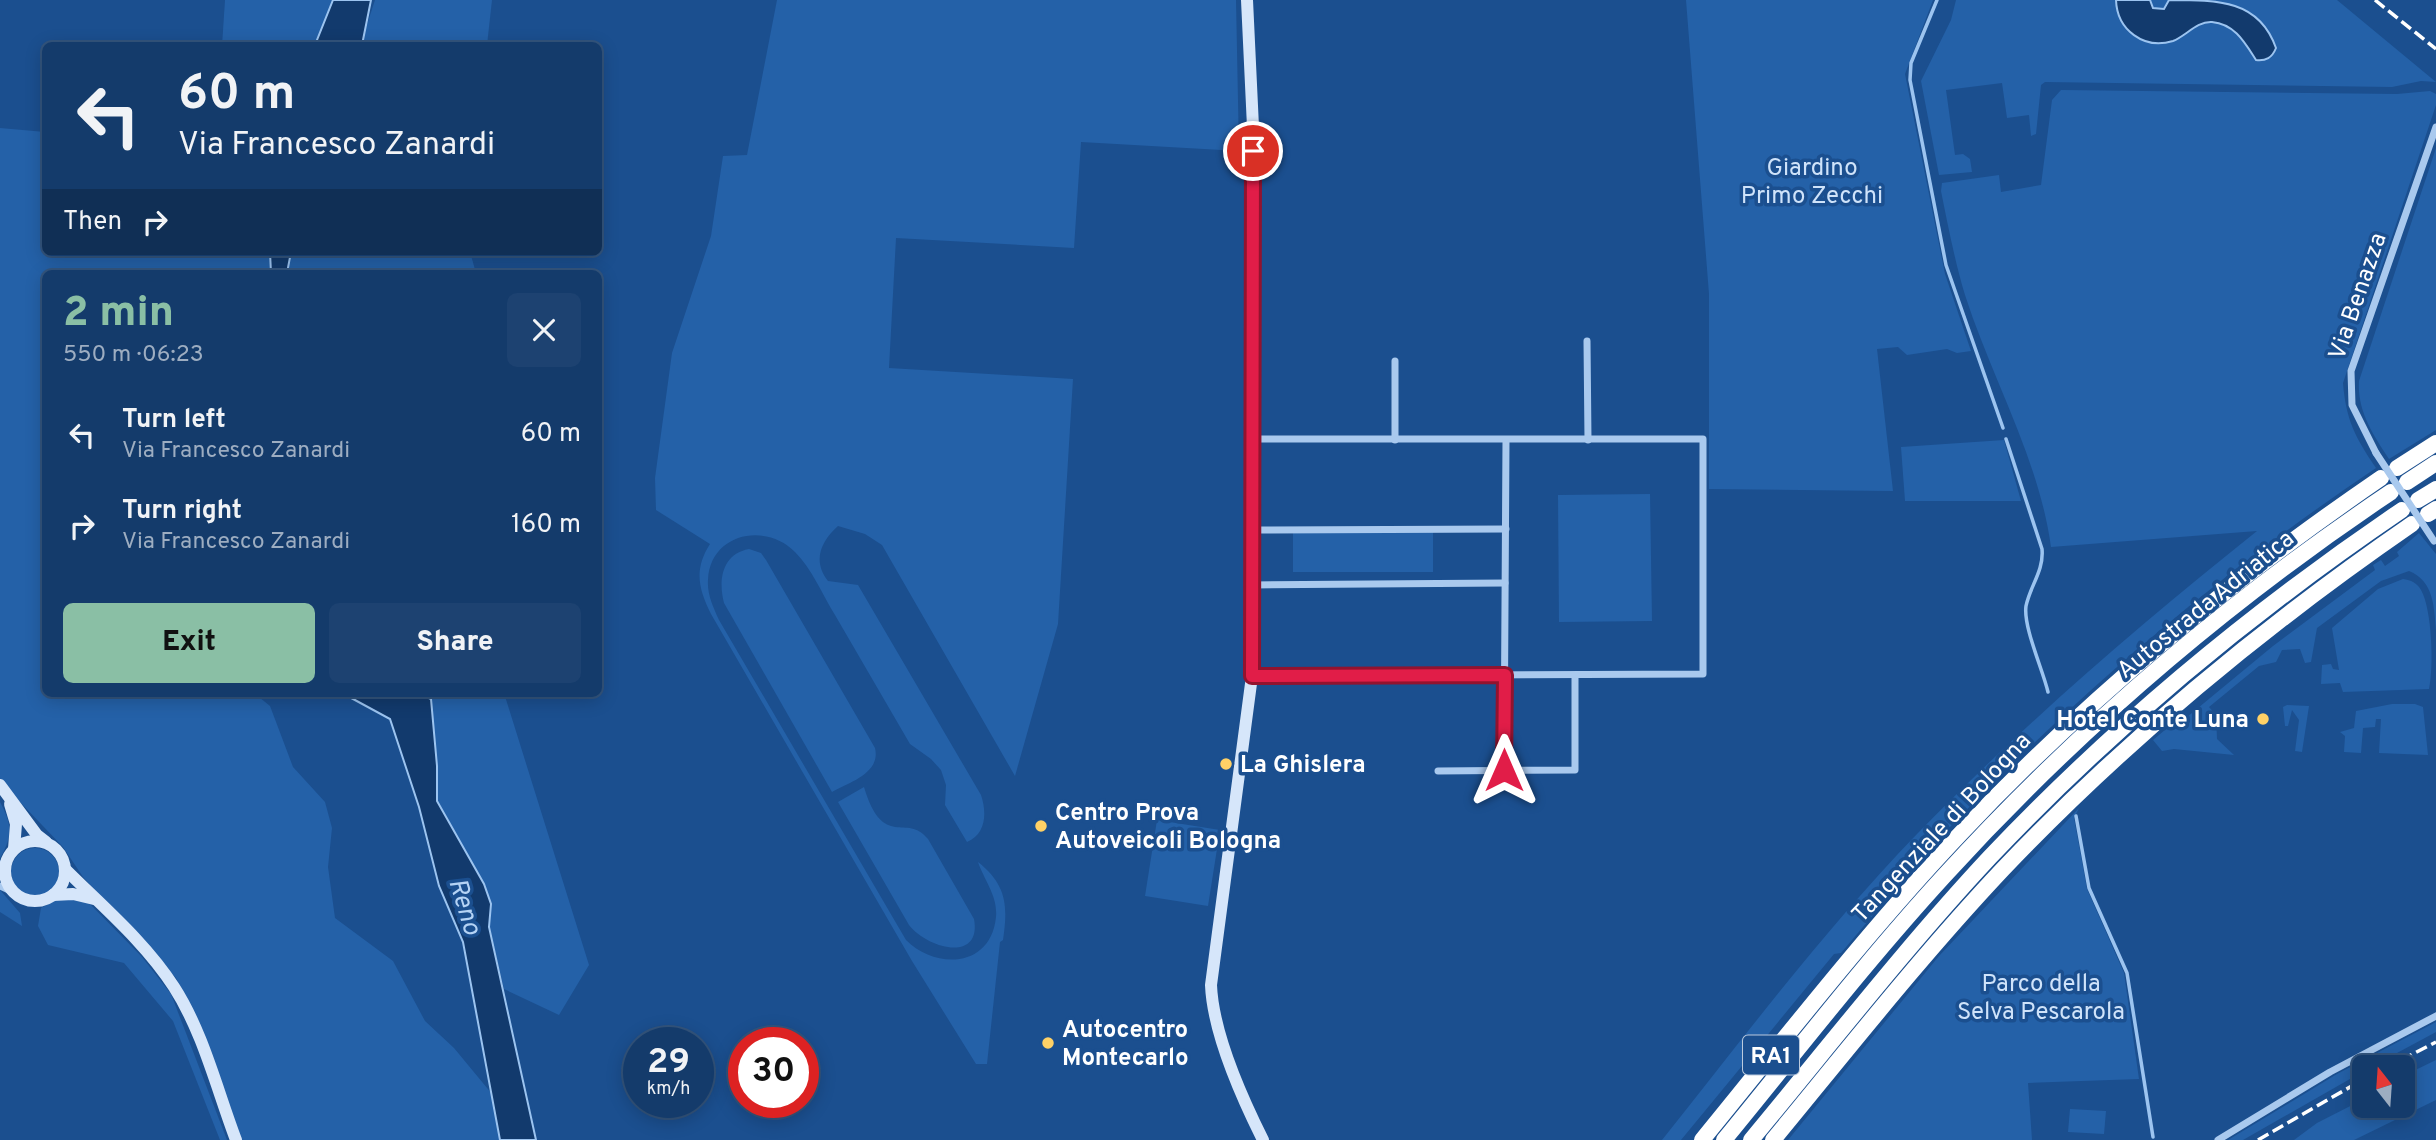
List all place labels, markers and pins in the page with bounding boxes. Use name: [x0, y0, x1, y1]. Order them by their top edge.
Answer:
pin: [1223, 121, 1283, 181]
place label: Hotel Conte Luna: [2056, 706, 2249, 736]
marker: Hotel Conte Luna: [2255, 711, 2271, 727]
place label: La Ghislera: [1240, 751, 1366, 781]
marker: La Ghislera: [1218, 756, 1234, 772]
place label: Centro Prova Autoveicoli Bologna: [1055, 799, 1281, 857]
marker: Centro Prova Autoveicoli Bologna: [1033, 818, 1049, 834]
place label: Autocentro Montecarlo: [1062, 1016, 1189, 1074]
marker: Autocentro Montecarlo: [1040, 1035, 1056, 1051]

